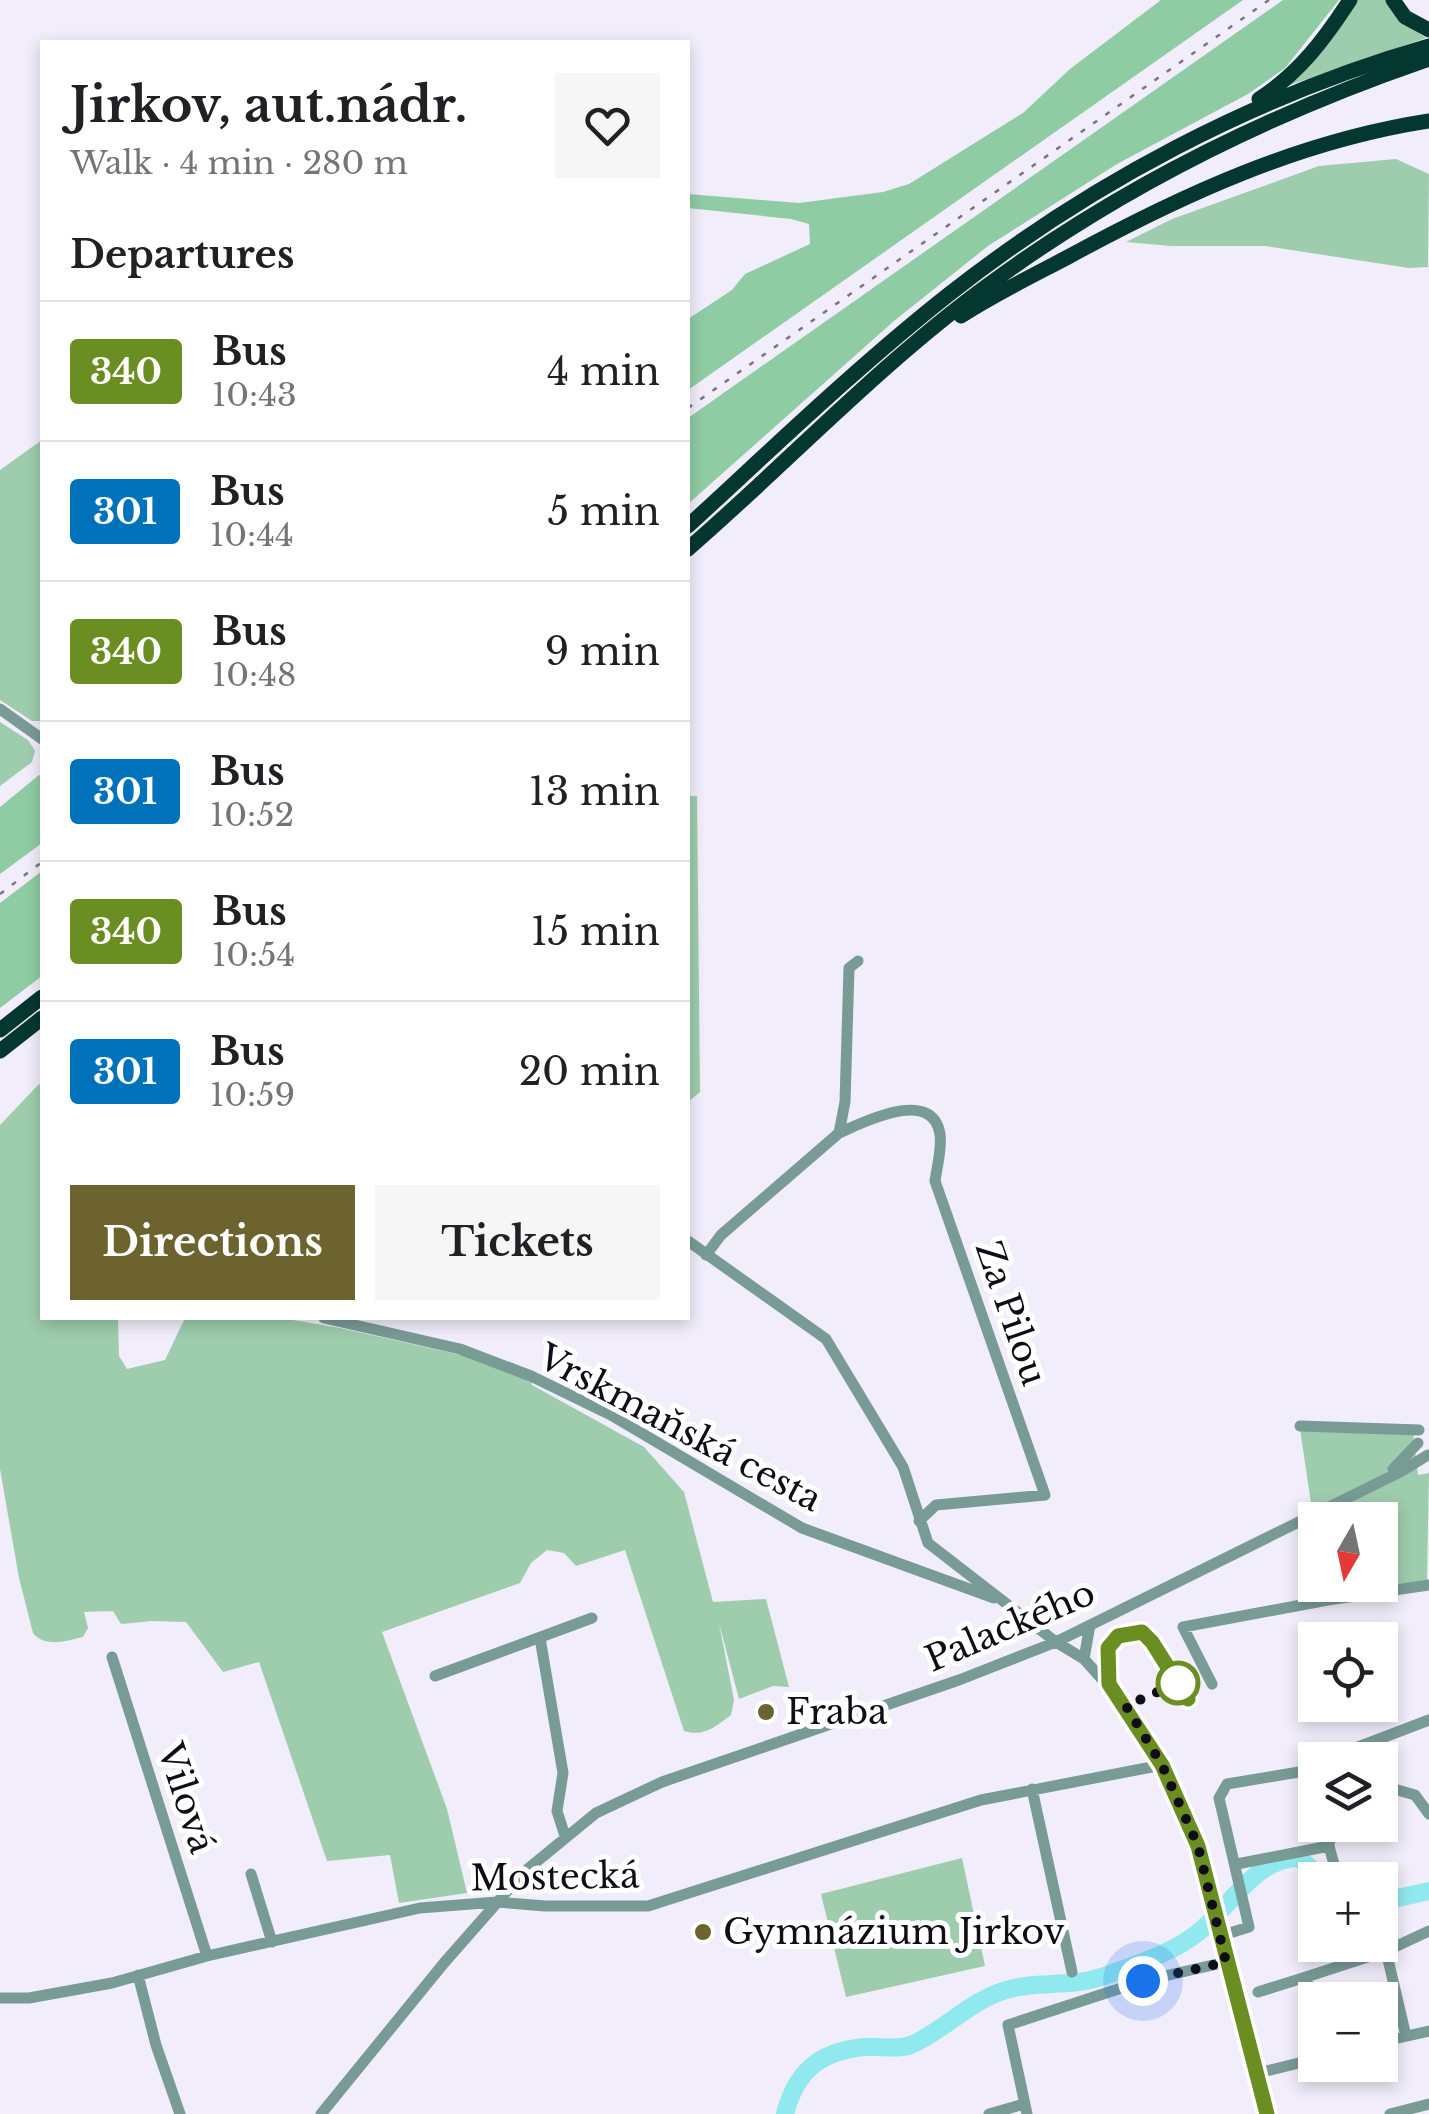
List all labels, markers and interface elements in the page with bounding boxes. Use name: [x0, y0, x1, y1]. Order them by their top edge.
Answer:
button: heart: [555, 73, 660, 178]
text: Jirkov, aut.nádr.: [70, 75, 467, 135]
text: Walk · 4 min · 280 m: [70, 143, 408, 183]
text: Departures: [70, 231, 294, 278]
text: Bus: [212, 328, 287, 375]
text: 4 min: [547, 348, 660, 395]
text: 340: [90, 350, 162, 393]
text: 10:43: [212, 375, 297, 415]
text: Bus: [210, 468, 285, 515]
text: 5 min: [548, 488, 660, 535]
text: 301: [93, 490, 157, 533]
text: 10:44: [210, 515, 294, 555]
text: Bus: [212, 608, 287, 655]
text: 9 min: [545, 628, 660, 675]
text: 340: [90, 630, 162, 673]
text: 10:48: [212, 655, 296, 695]
text: Bus: [210, 748, 285, 795]
text: 13 min: [529, 768, 660, 815]
text: 301: [93, 770, 157, 813]
text: 10:52: [210, 795, 294, 835]
text: Bus: [212, 888, 287, 935]
text: 15 min: [531, 908, 660, 955]
text: 340: [90, 910, 162, 953]
text: 10:54: [212, 935, 295, 975]
text: Bus: [210, 1028, 285, 1075]
text: 20 min: [519, 1048, 660, 1095]
text: 301: [93, 1050, 157, 1093]
text: 10:59: [210, 1075, 295, 1115]
button: Directions: [70, 1185, 355, 1300]
button: Tickets: [375, 1185, 660, 1300]
street label: Za Pilou: [967, 1235, 1056, 1391]
street label: Vrskmaňská cesta: [530, 1334, 830, 1521]
north arrow: [1298, 1502, 1398, 1602]
map controls: [1298, 1502, 1398, 2082]
street label: Palackého: [919, 1571, 1101, 1680]
button: locate: [1298, 1622, 1398, 1722]
unlabelled marker: [1157, 1662, 1199, 1704]
place label: Fraba: [786, 1690, 888, 1733]
marker: Fraba: [755, 1701, 777, 1723]
street label: Vilová: [148, 1737, 225, 1859]
button: layers: [1298, 1742, 1398, 1842]
street label: Mostecká: [470, 1854, 640, 1899]
button: +: [1298, 1862, 1398, 1962]
place label: Gymnázium Jirkov: [723, 1910, 1065, 1953]
marker: Gymnázium Jirkov: [692, 1921, 714, 1943]
your location: [1118, 1956, 1168, 2006]
button: −: [1298, 1982, 1398, 2082]

